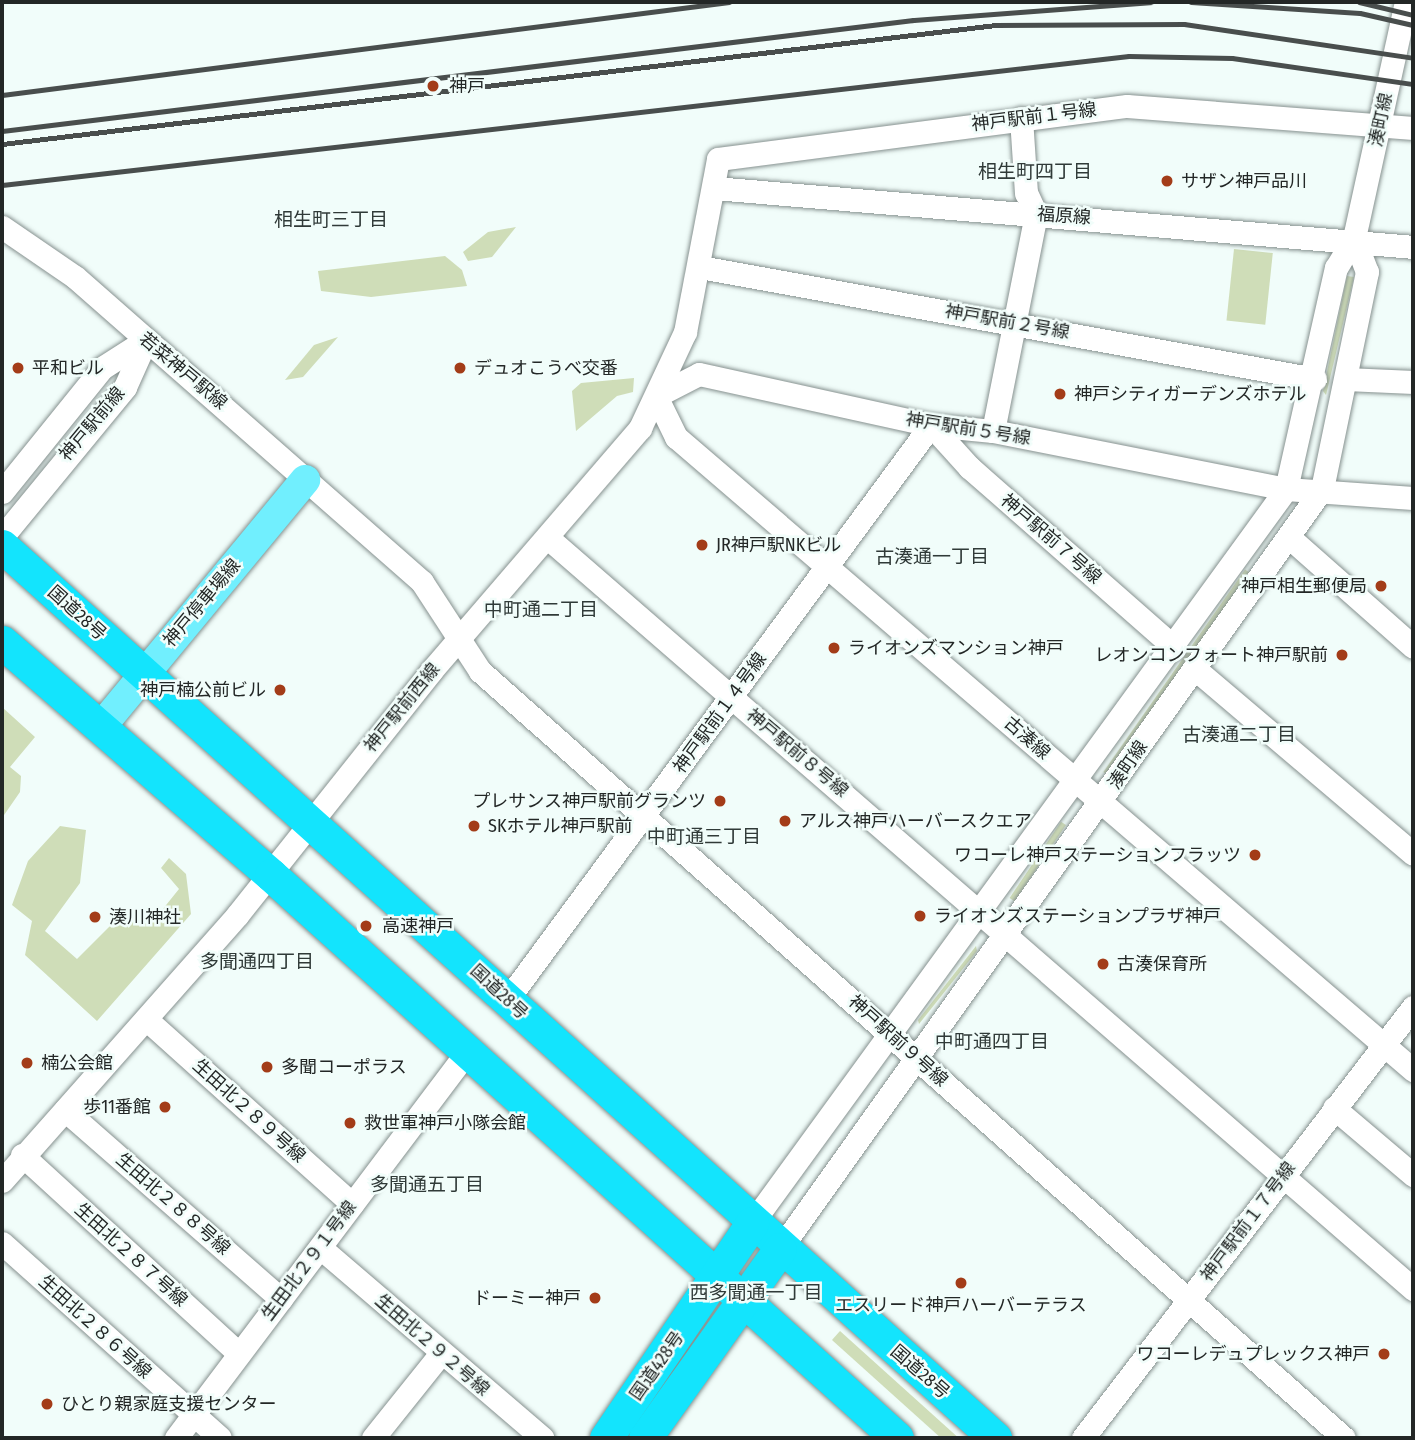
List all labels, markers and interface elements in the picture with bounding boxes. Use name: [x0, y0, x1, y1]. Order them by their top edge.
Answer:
place label: 神戸: [449, 75, 485, 97]
marker: 神戸: [423, 76, 443, 96]
street label: 湊町線: [1365, 91, 1397, 149]
street label: 神戸駅前１号線: [970, 99, 1098, 135]
district label: 相生町四丁目: [978, 161, 1092, 183]
place label: サザン神戸品川: [1181, 170, 1307, 192]
marker: サザン神戸品川: [1159, 173, 1175, 189]
street label: 福原線: [1036, 203, 1092, 229]
district label: 相生町三丁目: [274, 209, 388, 231]
street label: 神戸駅前２号線: [943, 300, 1071, 344]
street label: 若菜神戸駅線: [135, 328, 231, 414]
place label: 平和ビル: [32, 357, 104, 379]
place label: デュオこうべ交番: [474, 357, 618, 379]
marker: 平和ビル: [10, 360, 26, 376]
marker: デュオこうべ交番: [452, 360, 468, 376]
street label: 神戸駅前線: [55, 383, 129, 465]
place label: 神戸シティガーデンズホテル: [1074, 383, 1308, 405]
marker: 神戸シティガーデンズホテル: [1052, 386, 1068, 402]
street label: 神戸駅前５号線: [904, 408, 1032, 450]
street label: 神戸駅前７号線: [996, 490, 1106, 588]
place label: JR神戸駅NKビル: [716, 534, 841, 556]
marker: JR神戸駅NKビル: [694, 537, 710, 553]
district label: 古湊通一丁目: [875, 546, 989, 568]
street label: 神戸停車場線: [159, 555, 245, 651]
place label: 神戸相生郵便局: [1241, 575, 1367, 597]
marker: 神戸相生郵便局: [1373, 578, 1389, 594]
street label: 国道28号: [43, 581, 111, 645]
district label: 中町通二丁目: [484, 599, 598, 621]
place label: ライオンズマンション神戸: [848, 637, 1064, 659]
marker: ライオンズマンション神戸: [826, 640, 842, 656]
place label: レオンコンフォート神戸駅前: [1094, 644, 1328, 666]
marker: レオンコンフォート神戸駅前: [1334, 647, 1350, 663]
street label: 神戸駅前１４号線: [669, 648, 771, 778]
street label: 神戸駅前西線: [360, 659, 444, 757]
place label: 神戸楠公前ビル: [140, 679, 266, 701]
marker: 神戸楠公前ビル: [272, 682, 288, 698]
street label: 神戸駅前８号線: [742, 704, 852, 802]
street label: 古湊線: [1000, 712, 1054, 764]
district label: 古湊通二丁目: [1182, 724, 1296, 746]
street label: 湊町線: [1104, 737, 1152, 793]
place label: プレサンス神戸駅前グランツ: [472, 790, 706, 812]
marker: プレサンス神戸駅前グランツ: [712, 793, 728, 809]
place label: アルス神戸ハーバースクエア: [799, 810, 1033, 832]
marker: アルス神戸ハーバースクエア: [777, 813, 793, 829]
place label: SKホテル神戸駅前: [488, 815, 632, 837]
marker: SKホテル神戸駅前: [466, 818, 482, 834]
district label: 中町通三丁目: [647, 826, 761, 848]
place label: ワコーレ神戸ステーションフラッツ: [953, 844, 1241, 866]
marker: ワコーレ神戸ステーションフラッツ: [1247, 847, 1263, 863]
place label: ライオンズステーションプラザ神戸: [934, 905, 1222, 927]
place label: 湊川神社: [109, 906, 181, 928]
marker: ライオンズステーションプラザ神戸: [912, 908, 928, 924]
marker: 湊川神社: [87, 909, 103, 925]
place label: 高速神戸: [382, 915, 454, 937]
marker: 高速神戸: [356, 916, 376, 936]
district label: 多聞通四丁目: [200, 951, 314, 973]
place label: 古湊保育所: [1117, 953, 1207, 975]
marker: 古湊保育所: [1095, 956, 1111, 972]
street label: 国道28号: [466, 960, 532, 1024]
street label: 神戸駅前９号線: [844, 991, 952, 1091]
district label: 中町通四丁目: [935, 1031, 1049, 1053]
place label: 楠公会館: [41, 1052, 113, 1074]
marker: 楠公会館: [19, 1055, 35, 1071]
street label: 生田北２８９号線: [188, 1055, 310, 1167]
place label: 多聞コーポラス: [281, 1056, 407, 1078]
marker: 多聞コーポラス: [259, 1059, 275, 1075]
place label: 歩11番館: [83, 1096, 151, 1118]
marker: 歩11番館: [157, 1099, 173, 1115]
place label: 救世軍神戸小隊会館: [364, 1112, 526, 1134]
marker: 救世軍神戸小隊会館: [342, 1115, 358, 1131]
street label: 生田北２８８号線: [112, 1149, 234, 1259]
street label: 神戸駅前１７号線: [1196, 1158, 1300, 1286]
district label: 多聞通五丁目: [370, 1174, 484, 1196]
street label: 生田北２９１号線: [257, 1197, 361, 1325]
street label: 生田北２８７号線: [70, 1199, 192, 1311]
street label: 生田北２８６号線: [34, 1271, 156, 1383]
marker: エスリード神戸ハーバーテラス: [953, 1275, 969, 1291]
district label: 西多聞通一丁目: [690, 1282, 822, 1304]
place label: ドーミー神戸: [473, 1287, 581, 1309]
street label: 生田北２９２号線: [371, 1290, 493, 1400]
marker: ドーミー神戸: [587, 1290, 603, 1306]
place label: エスリード神戸ハーバーテラス: [835, 1294, 1087, 1316]
street label: 国道428号: [625, 1327, 689, 1405]
street label: 国道28号: [886, 1341, 954, 1403]
place label: ワコーレデュプレックス神戸: [1136, 1343, 1370, 1365]
marker: ワコーレデュプレックス神戸: [1376, 1346, 1392, 1362]
place label: ひとり親家庭支援センター: [61, 1393, 277, 1415]
marker: ひとり親家庭支援センター: [39, 1396, 55, 1412]

